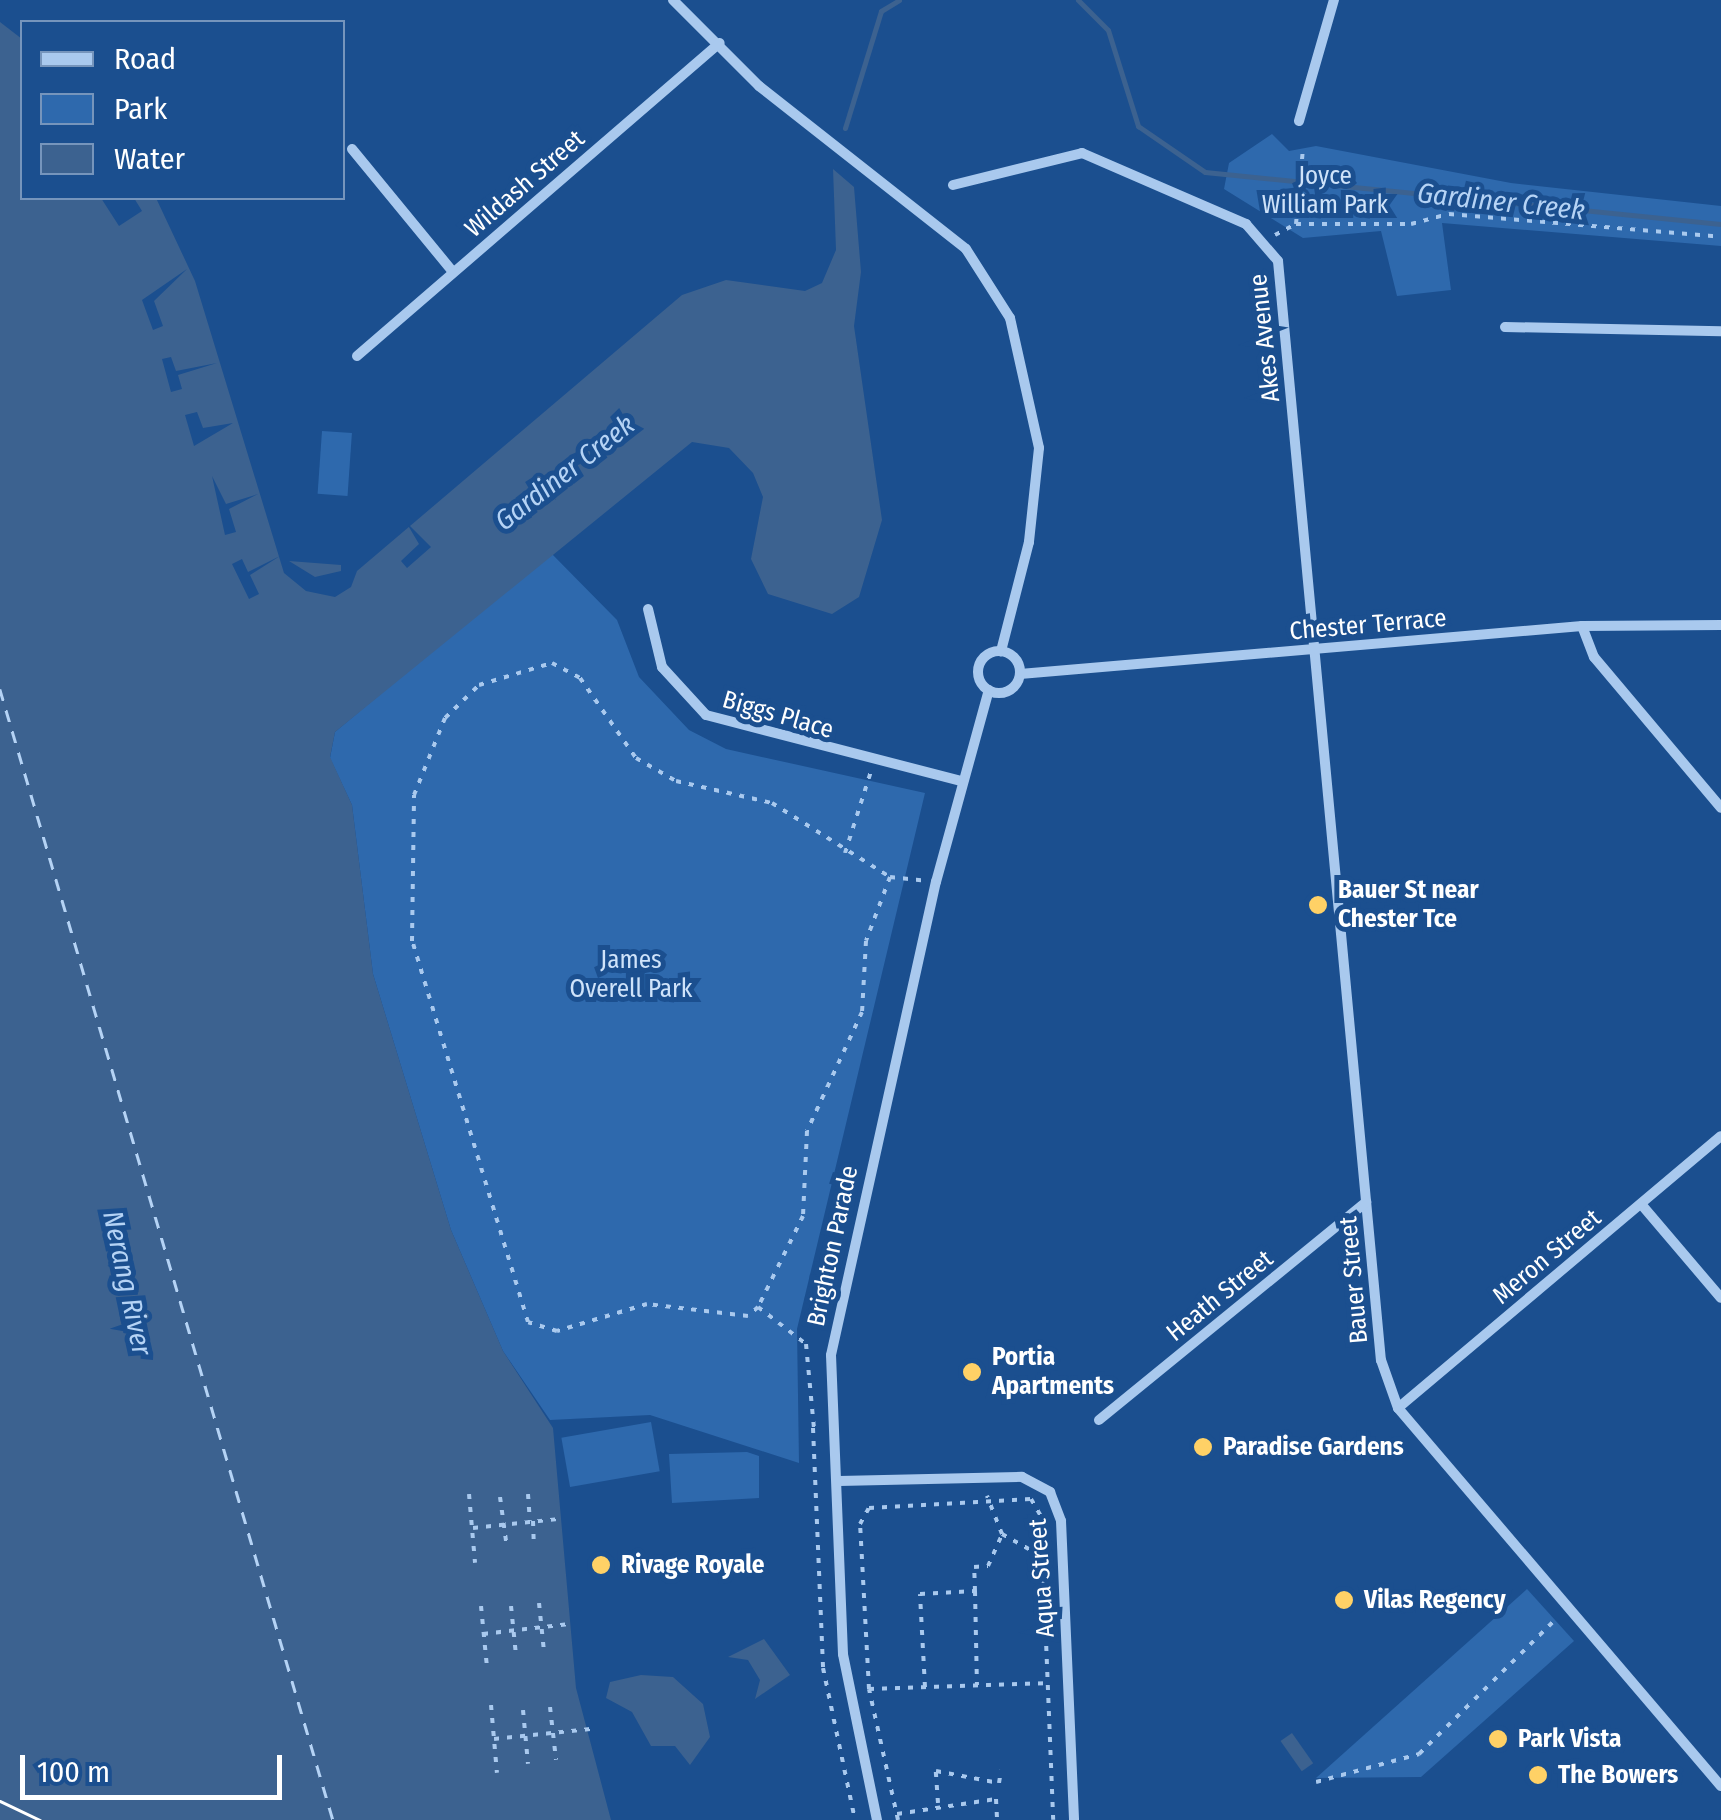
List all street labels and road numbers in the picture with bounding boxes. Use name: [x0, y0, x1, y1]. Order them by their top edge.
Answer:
street label: Wildash Street: [459, 124, 591, 244]
street label: Akes Avenue: [1243, 272, 1287, 404]
street label: Chester Terrace: [1288, 603, 1448, 647]
street label: Biggs Place: [719, 685, 837, 745]
street label: Brighton Parade: [801, 1163, 865, 1329]
street label: Meron Street: [1487, 1203, 1607, 1311]
street label: Bauer Street: [1334, 1215, 1374, 1345]
street label: Heath Street: [1161, 1244, 1279, 1348]
street label: Aqua Street: [1023, 1517, 1061, 1639]

